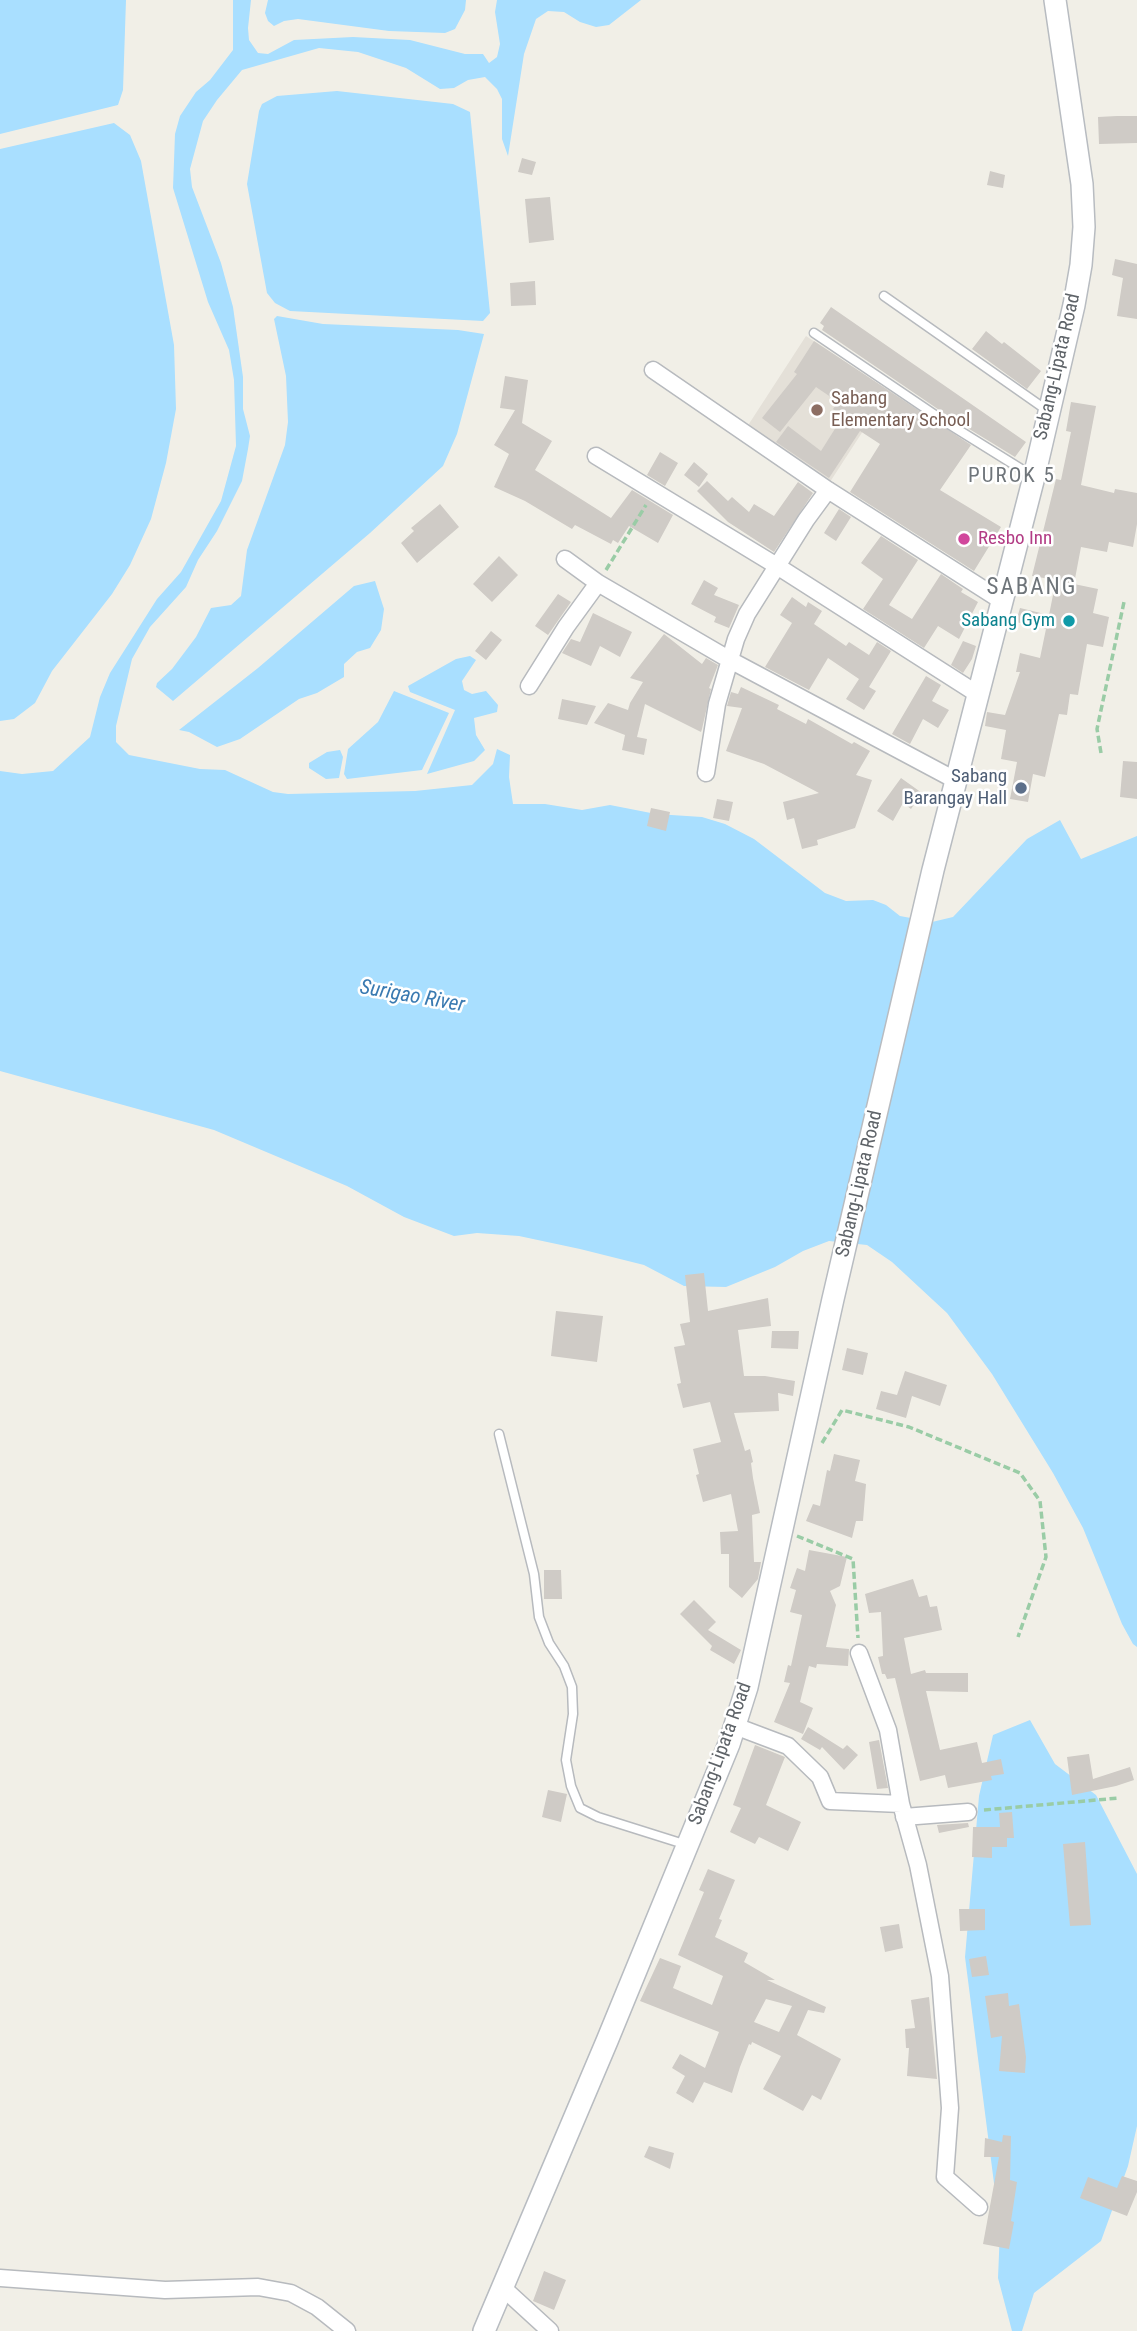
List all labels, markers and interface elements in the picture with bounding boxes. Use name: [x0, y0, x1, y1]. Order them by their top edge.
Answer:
street label: Sabang-Lipata Road: [1030, 291, 1086, 443]
place label: Sabang Elementary School: [831, 388, 970, 432]
marker: Sabang Elementary School: [809, 402, 825, 418]
district label: PUROK 5: [969, 464, 1055, 490]
place label: Resbo Inn: [978, 528, 1052, 550]
marker: Resbo Inn: [956, 531, 972, 547]
district label: SABANG: [987, 574, 1077, 602]
place label: Sabang Gym: [961, 610, 1055, 632]
marker: Sabang Gym: [1061, 613, 1077, 629]
place label: Sabang Barangay Hall: [904, 766, 1007, 810]
marker: Sabang Barangay Hall: [1013, 780, 1029, 796]
water label: Surigao River: [358, 975, 466, 1019]
street label: Sabang-Lipata Road: [832, 1108, 888, 1260]
street label: Sabang-Lipata Road: [685, 1680, 757, 1828]

